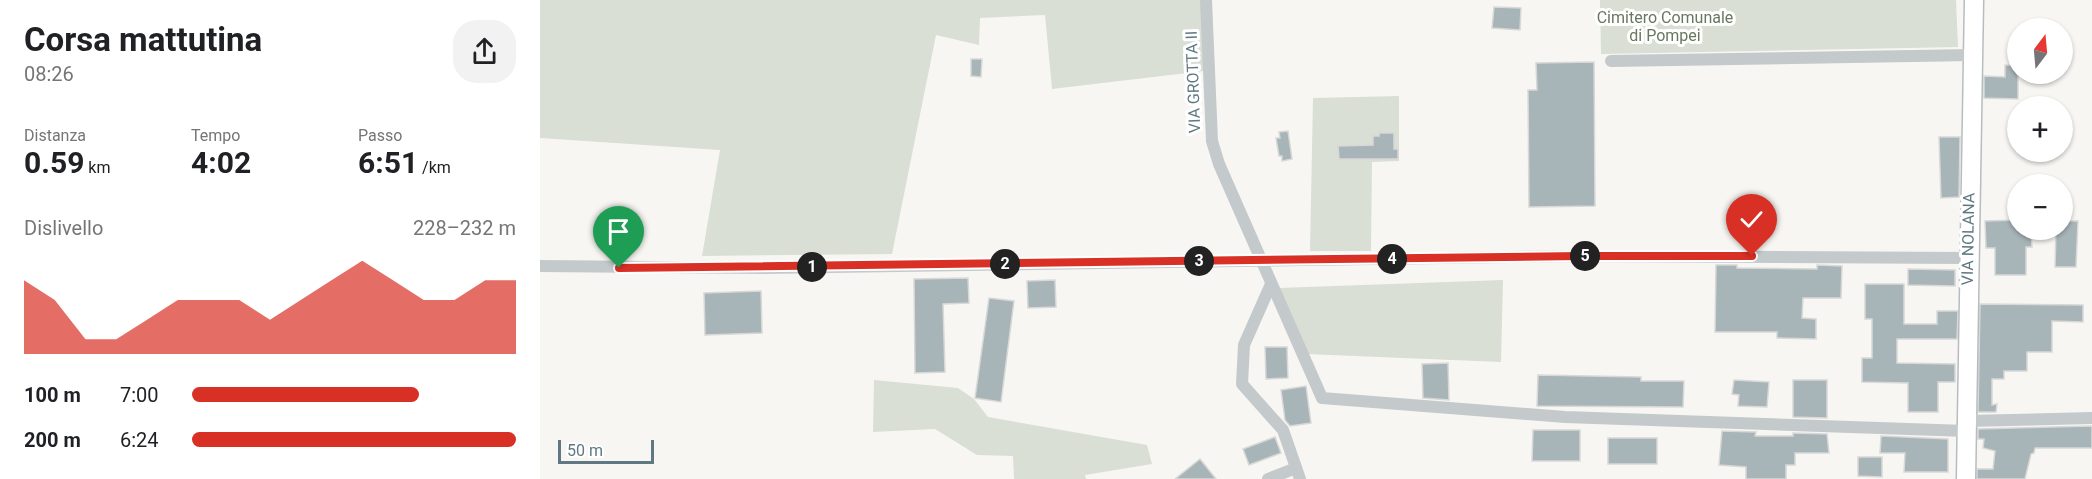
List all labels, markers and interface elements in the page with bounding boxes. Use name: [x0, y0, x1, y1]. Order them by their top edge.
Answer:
park label: Cimitero Comunale di Pompei: [1597, 8, 1733, 45]
north arrow: [2007, 18, 2073, 84]
map controls: [2007, 18, 2073, 240]
text: Corsa mattutina: [24, 20, 262, 59]
button: share: [453, 20, 516, 83]
street label: VIA GROTTA II: [1182, 31, 1204, 133]
text: 08:26: [24, 62, 74, 86]
button: +: [2007, 96, 2073, 162]
text: Distanza: [24, 126, 86, 145]
text: Tempo: [191, 126, 240, 145]
text: Passo: [358, 126, 402, 145]
text: 0.59: [24, 145, 84, 180]
text: 4:02: [191, 145, 251, 180]
text: 6:51: [358, 145, 418, 180]
text: km: [84, 158, 110, 177]
text: /km: [418, 158, 451, 177]
button: −: [2007, 174, 2073, 240]
street label: VIA NOLANA: [1958, 192, 1978, 286]
pin: [1726, 194, 1777, 256]
icon: check: [1735, 203, 1768, 236]
pin: [593, 206, 644, 268]
icon: arrive: [602, 215, 635, 248]
text: Dislivello: [24, 216, 103, 240]
text: 228–232 m: [413, 216, 516, 240]
pin: 5: [1570, 241, 1600, 271]
pin: 4: [1377, 244, 1407, 274]
pin: 3: [1184, 246, 1214, 276]
text: 5: [1580, 246, 1590, 265]
pin: 2: [990, 249, 1020, 279]
text: 4: [1387, 249, 1397, 268]
text: 3: [1194, 251, 1204, 270]
pin: 1: [797, 252, 827, 282]
text: 2: [1000, 254, 1010, 273]
text: 1: [807, 257, 817, 276]
text: 100 m: [24, 383, 81, 407]
text: 7:00: [120, 383, 159, 407]
text: 200 m: [24, 428, 81, 452]
text: 6:24: [120, 428, 159, 452]
scale bar: [558, 437, 654, 464]
text: 50 m: [567, 441, 603, 460]

